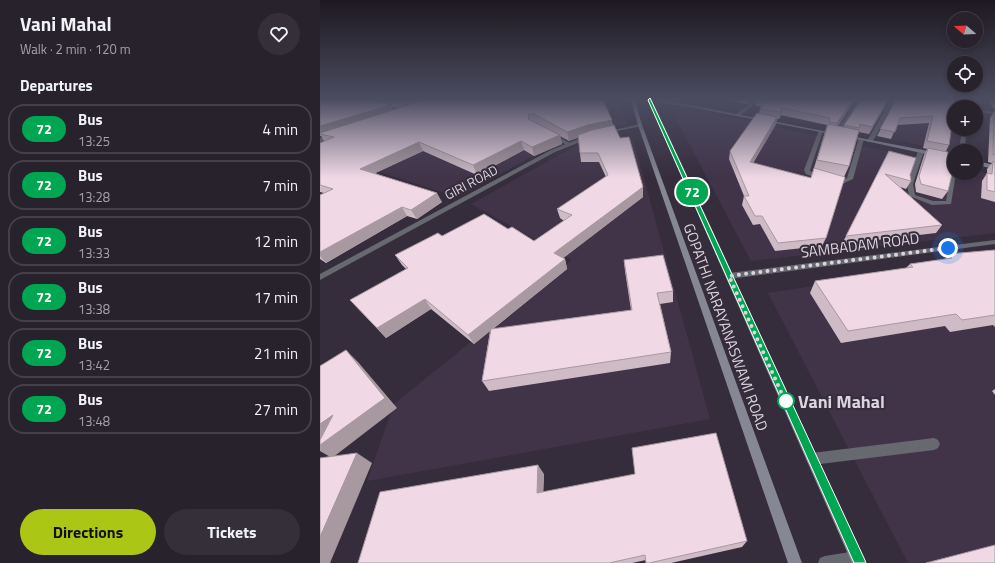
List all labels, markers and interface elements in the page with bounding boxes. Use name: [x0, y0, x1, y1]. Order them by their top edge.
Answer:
text: Vani Mahal: [20, 9, 112, 38]
north arrow: [947, 12, 983, 48]
map controls: [947, 12, 983, 180]
button: heart: [258, 13, 300, 55]
text: Walk · 2 min · 120 m: [20, 39, 131, 59]
button: locate: [947, 56, 983, 92]
text: Departures: [20, 74, 93, 97]
button: +: [947, 100, 983, 136]
text: Bus: [78, 108, 103, 131]
text: 72: [36, 118, 52, 139]
text: 4 min: [262, 118, 298, 141]
text: 13:25: [78, 131, 110, 151]
button: −: [947, 144, 983, 180]
street label: GIRI ROAD: [441, 160, 501, 204]
text: Bus: [78, 164, 103, 187]
text: 72: [36, 174, 52, 195]
text: 7 min: [262, 174, 298, 197]
line badge: 72: [674, 179, 710, 205]
text: 72: [684, 181, 700, 202]
text: 13:28: [78, 187, 110, 207]
text: Bus: [78, 220, 103, 243]
street label: GOPATHI NARAYANASWAMI ROAD: [678, 220, 774, 434]
street label: SAMBADAM ROAD: [799, 226, 921, 264]
text: 72: [36, 230, 52, 251]
text: 12 min: [254, 230, 298, 253]
your location: [938, 238, 958, 258]
text: 13:33: [78, 243, 110, 263]
text: Bus: [78, 276, 103, 299]
text: 72: [36, 286, 52, 307]
text: 17 min: [254, 286, 298, 309]
text: 13:38: [78, 299, 110, 319]
text: Bus: [78, 332, 103, 355]
text: 72: [36, 342, 52, 363]
text: 21 min: [254, 342, 298, 365]
text: 13:42: [78, 355, 110, 375]
text: Bus: [78, 388, 103, 411]
place label: Vani Mahal: [798, 388, 885, 415]
marker: Vani Mahal: [777, 392, 795, 410]
text: 72: [36, 398, 52, 419]
text: 27 min: [254, 398, 298, 421]
text: 13:48: [78, 411, 110, 431]
button: Directions: [20, 509, 156, 555]
button: Tickets: [164, 509, 300, 555]

